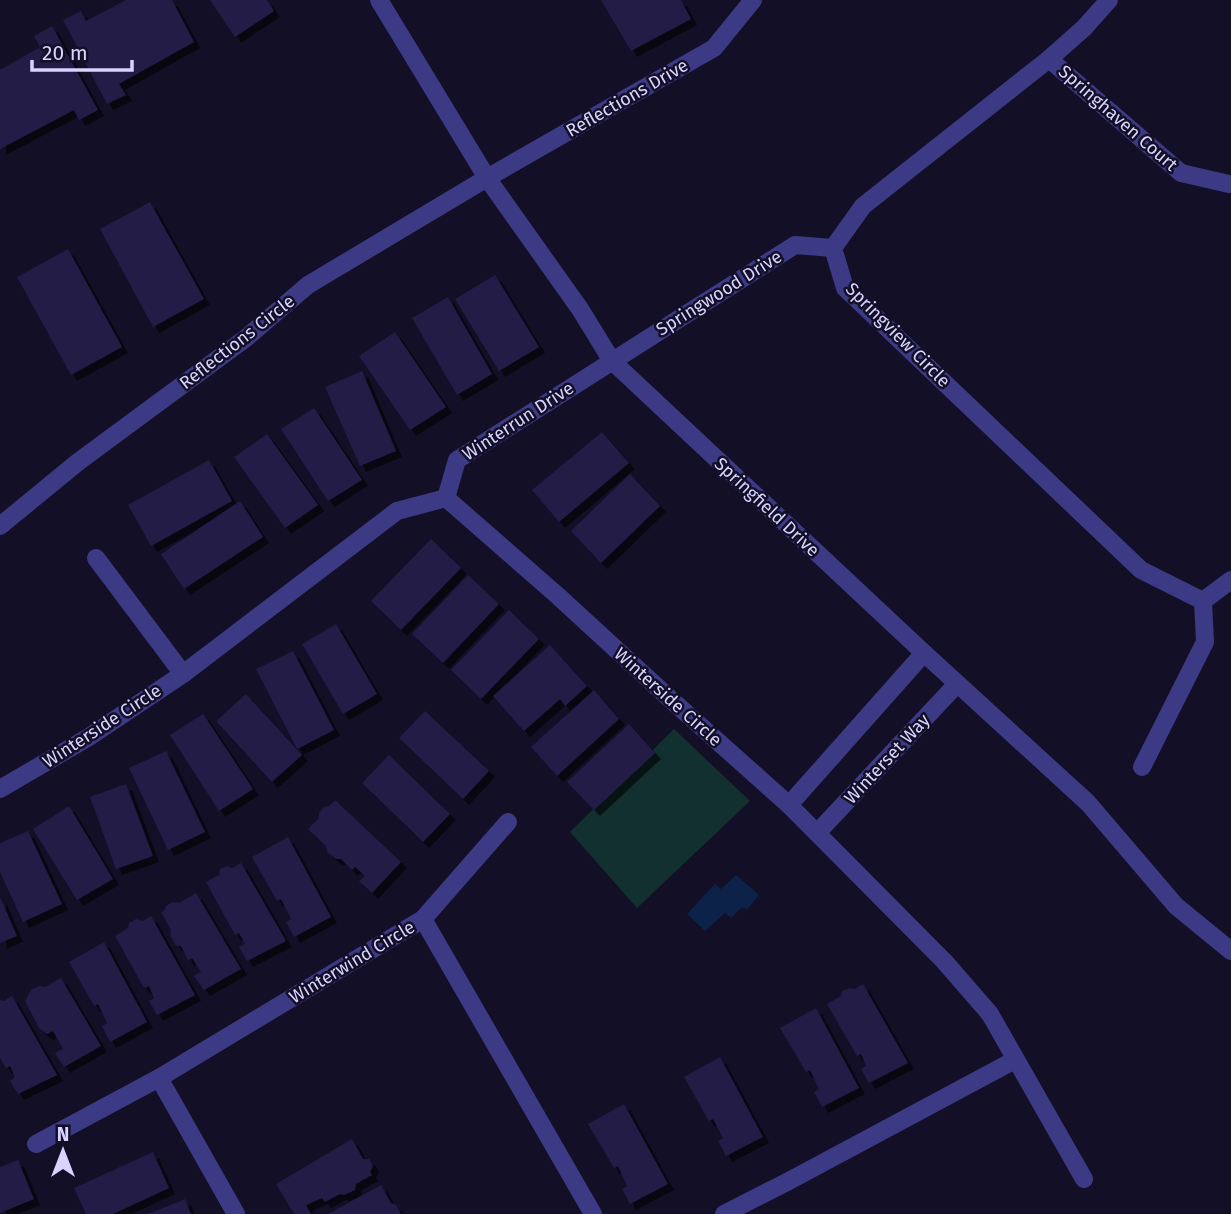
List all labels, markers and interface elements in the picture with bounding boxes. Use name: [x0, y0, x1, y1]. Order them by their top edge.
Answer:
scale bar: [32, 28, 131, 72]
text: 20 m: [42, 40, 88, 66]
street label: Reflections Drive: [562, 54, 692, 142]
street label: Springhaven Court: [1054, 60, 1182, 176]
street label: Springwood Drive: [652, 245, 786, 341]
street label: Springview Circle: [841, 278, 955, 392]
street label: Reflections Circle: [175, 290, 299, 394]
street label: Winterrun Drive: [458, 377, 578, 465]
street label: Springfield Drive: [710, 453, 824, 561]
street label: Winterside Circle: [610, 643, 726, 751]
street label: Winterside Circle: [38, 679, 166, 773]
street label: Winterset Way: [840, 709, 934, 809]
street label: Winterwind Circle: [285, 916, 419, 1008]
north arrow: [28, 1116, 98, 1186]
text: N: [57, 1123, 69, 1146]

